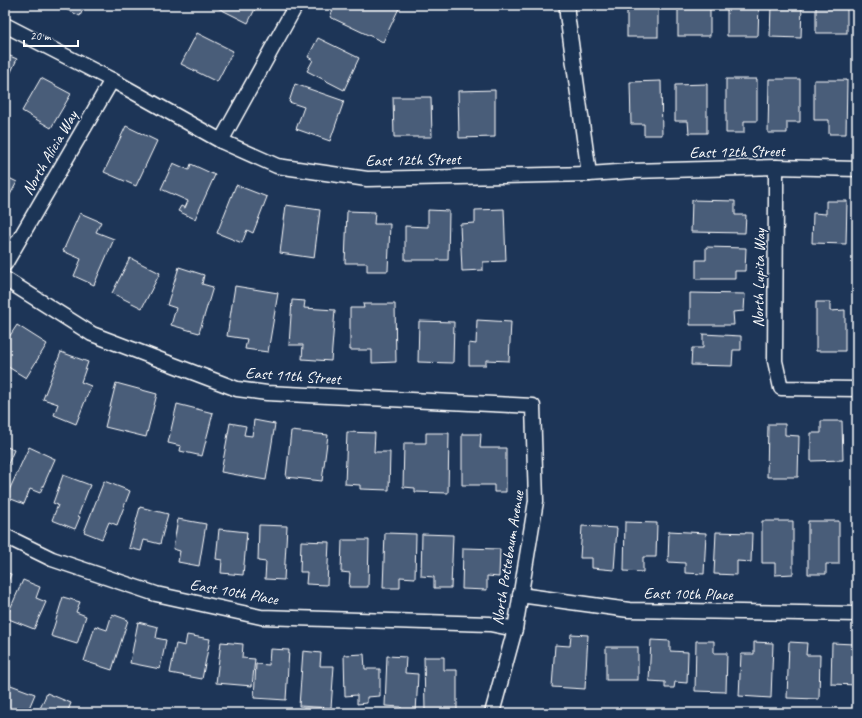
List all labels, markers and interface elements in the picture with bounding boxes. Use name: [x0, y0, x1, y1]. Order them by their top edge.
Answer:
scale bar: [24, 22, 78, 48]
text: 20 m: [30, 28, 52, 44]
street label: North Alicia Way: [18, 106, 83, 199]
street label: East 12th Street: [689, 141, 787, 163]
street label: East 12th Street: [365, 149, 463, 171]
street label: North Lupita Way: [748, 227, 770, 328]
street label: East 11th Street: [245, 363, 343, 389]
street label: North Pottebaum Avenue: [488, 488, 529, 627]
street label: East 10th Place: [188, 574, 281, 610]
street label: East 10th Place: [643, 583, 734, 605]

